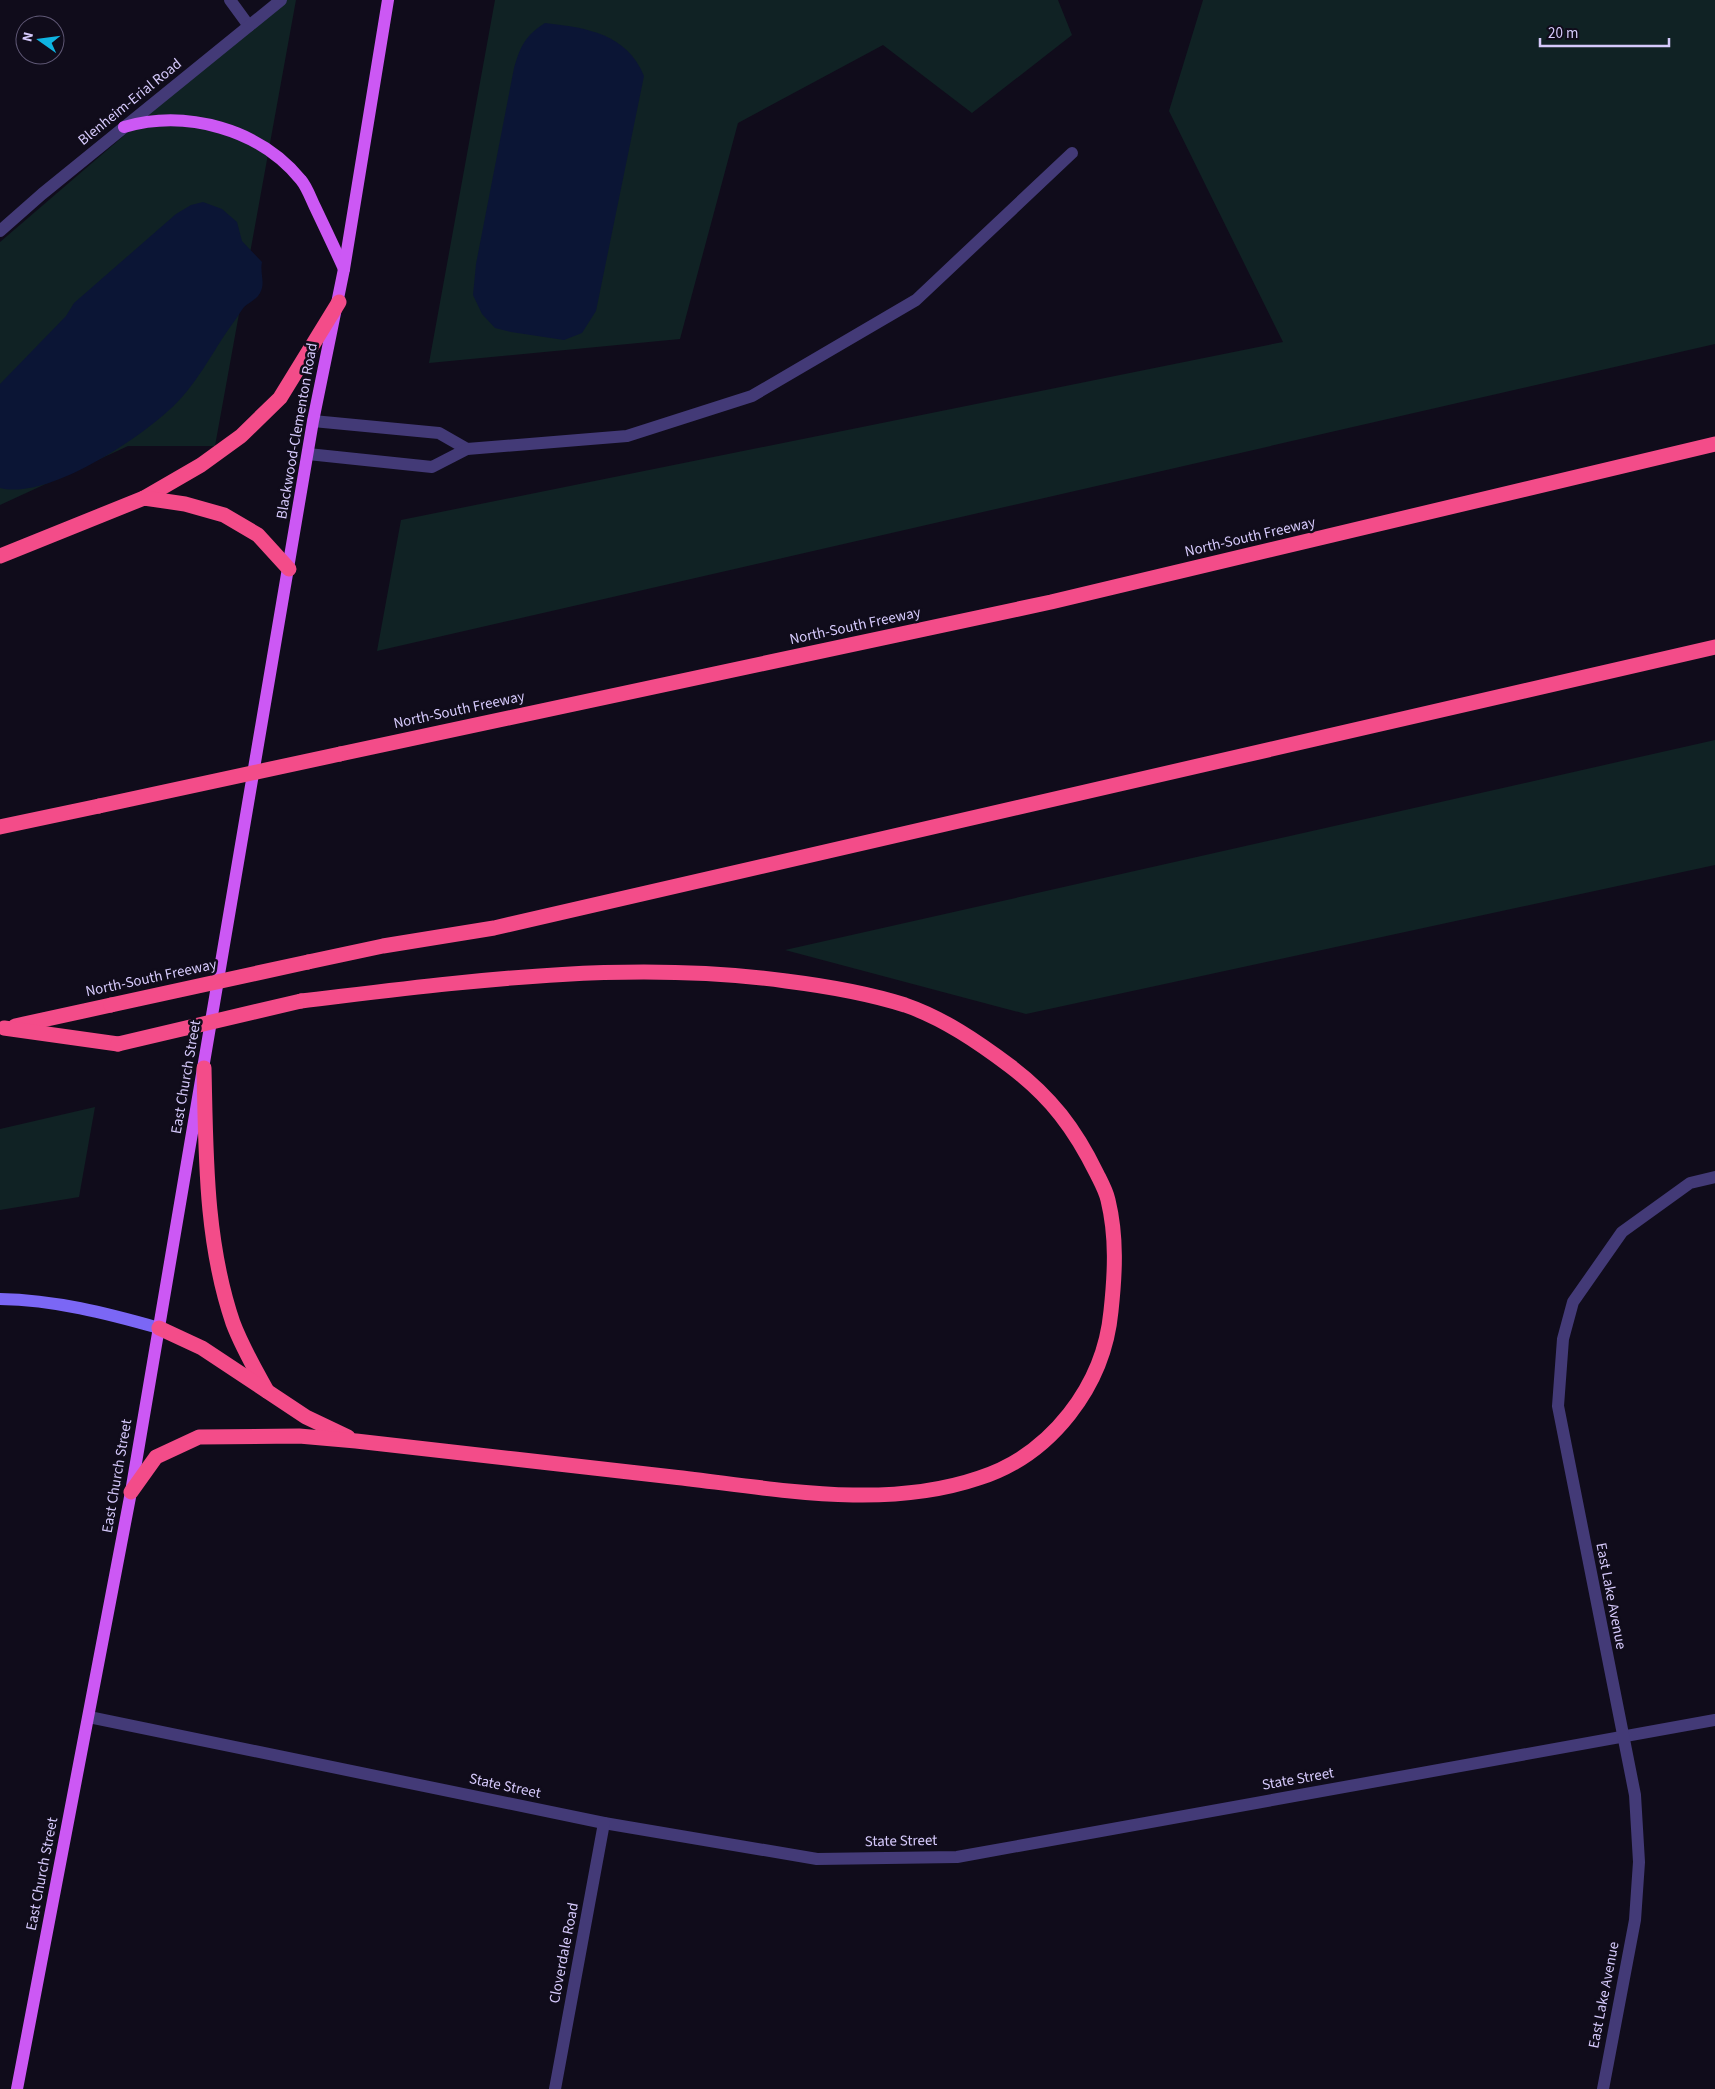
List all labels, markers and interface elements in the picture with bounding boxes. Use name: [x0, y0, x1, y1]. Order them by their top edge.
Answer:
north arrow: [15, 15, 65, 65]
scale bar: [1540, 15, 1669, 47]
text: 20 m: [1548, 23, 1578, 44]
text: N: [18, 30, 39, 44]
street label: Blenheim-Erial Road: [74, 54, 186, 150]
street label: Blackwood-Clementon Road: [271, 341, 323, 521]
street label: North-South Freeway: [1183, 512, 1317, 562]
street label: North-South Freeway: [788, 602, 922, 650]
street label: North-South Freeway: [392, 686, 526, 734]
street label: North-South Freeway: [84, 954, 218, 1002]
street label: East Church Street: [166, 1019, 206, 1135]
street label: East Church Street: [97, 1418, 137, 1534]
street label: East Lake Avenue: [1590, 1541, 1632, 1651]
street label: State Street: [1260, 1762, 1336, 1796]
street label: State Street: [467, 1768, 543, 1804]
street label: East Church Street: [21, 1816, 63, 1932]
street label: State Street: [864, 1830, 938, 1852]
street label: Cloverdale Road: [544, 1901, 584, 2005]
street label: East Lake Avenue: [1583, 1940, 1625, 2050]

